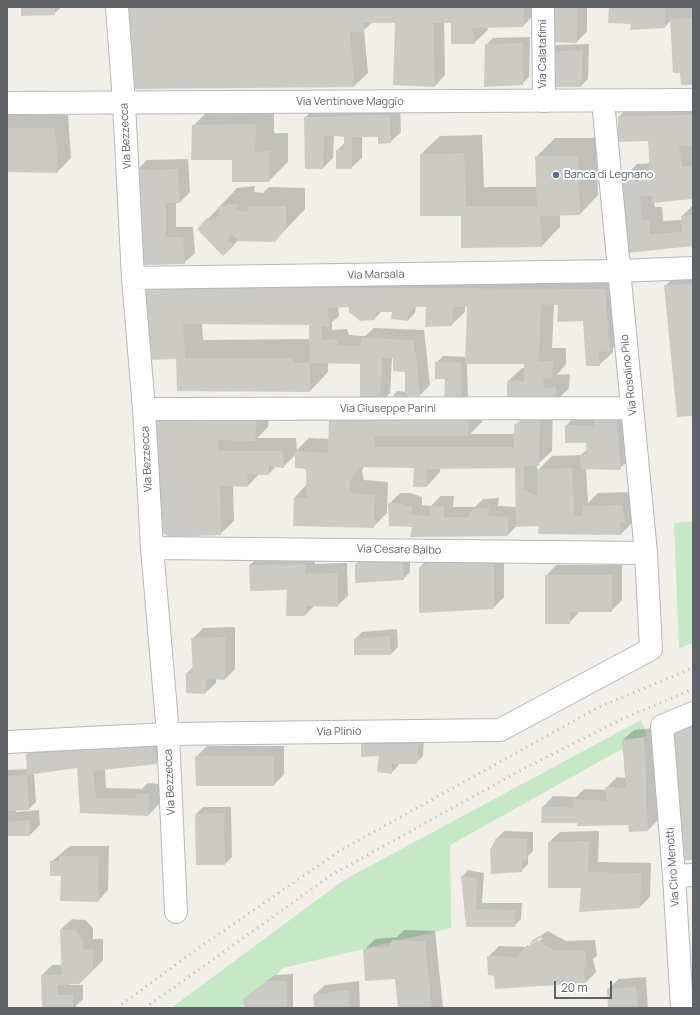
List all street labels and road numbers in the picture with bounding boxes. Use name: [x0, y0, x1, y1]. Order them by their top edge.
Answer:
street label: Via Calatafimi: [536, 19, 550, 89]
street label: Via Ventinove Maggio: [296, 95, 404, 109]
street label: Via Bezzecca: [118, 103, 134, 169]
street label: Via Marsala: [347, 268, 405, 282]
street label: Via Rosolino Pilo: [618, 334, 640, 416]
street label: Via Giuseppe Parini: [340, 402, 436, 416]
street label: Via Bezzecca: [139, 426, 155, 492]
street label: Via Cesare Balbo: [357, 543, 441, 557]
street label: Via Plinio: [317, 725, 361, 739]
street label: Via Bezzecca: [162, 749, 178, 815]
street label: Via Ciro Menotti: [664, 827, 682, 907]

